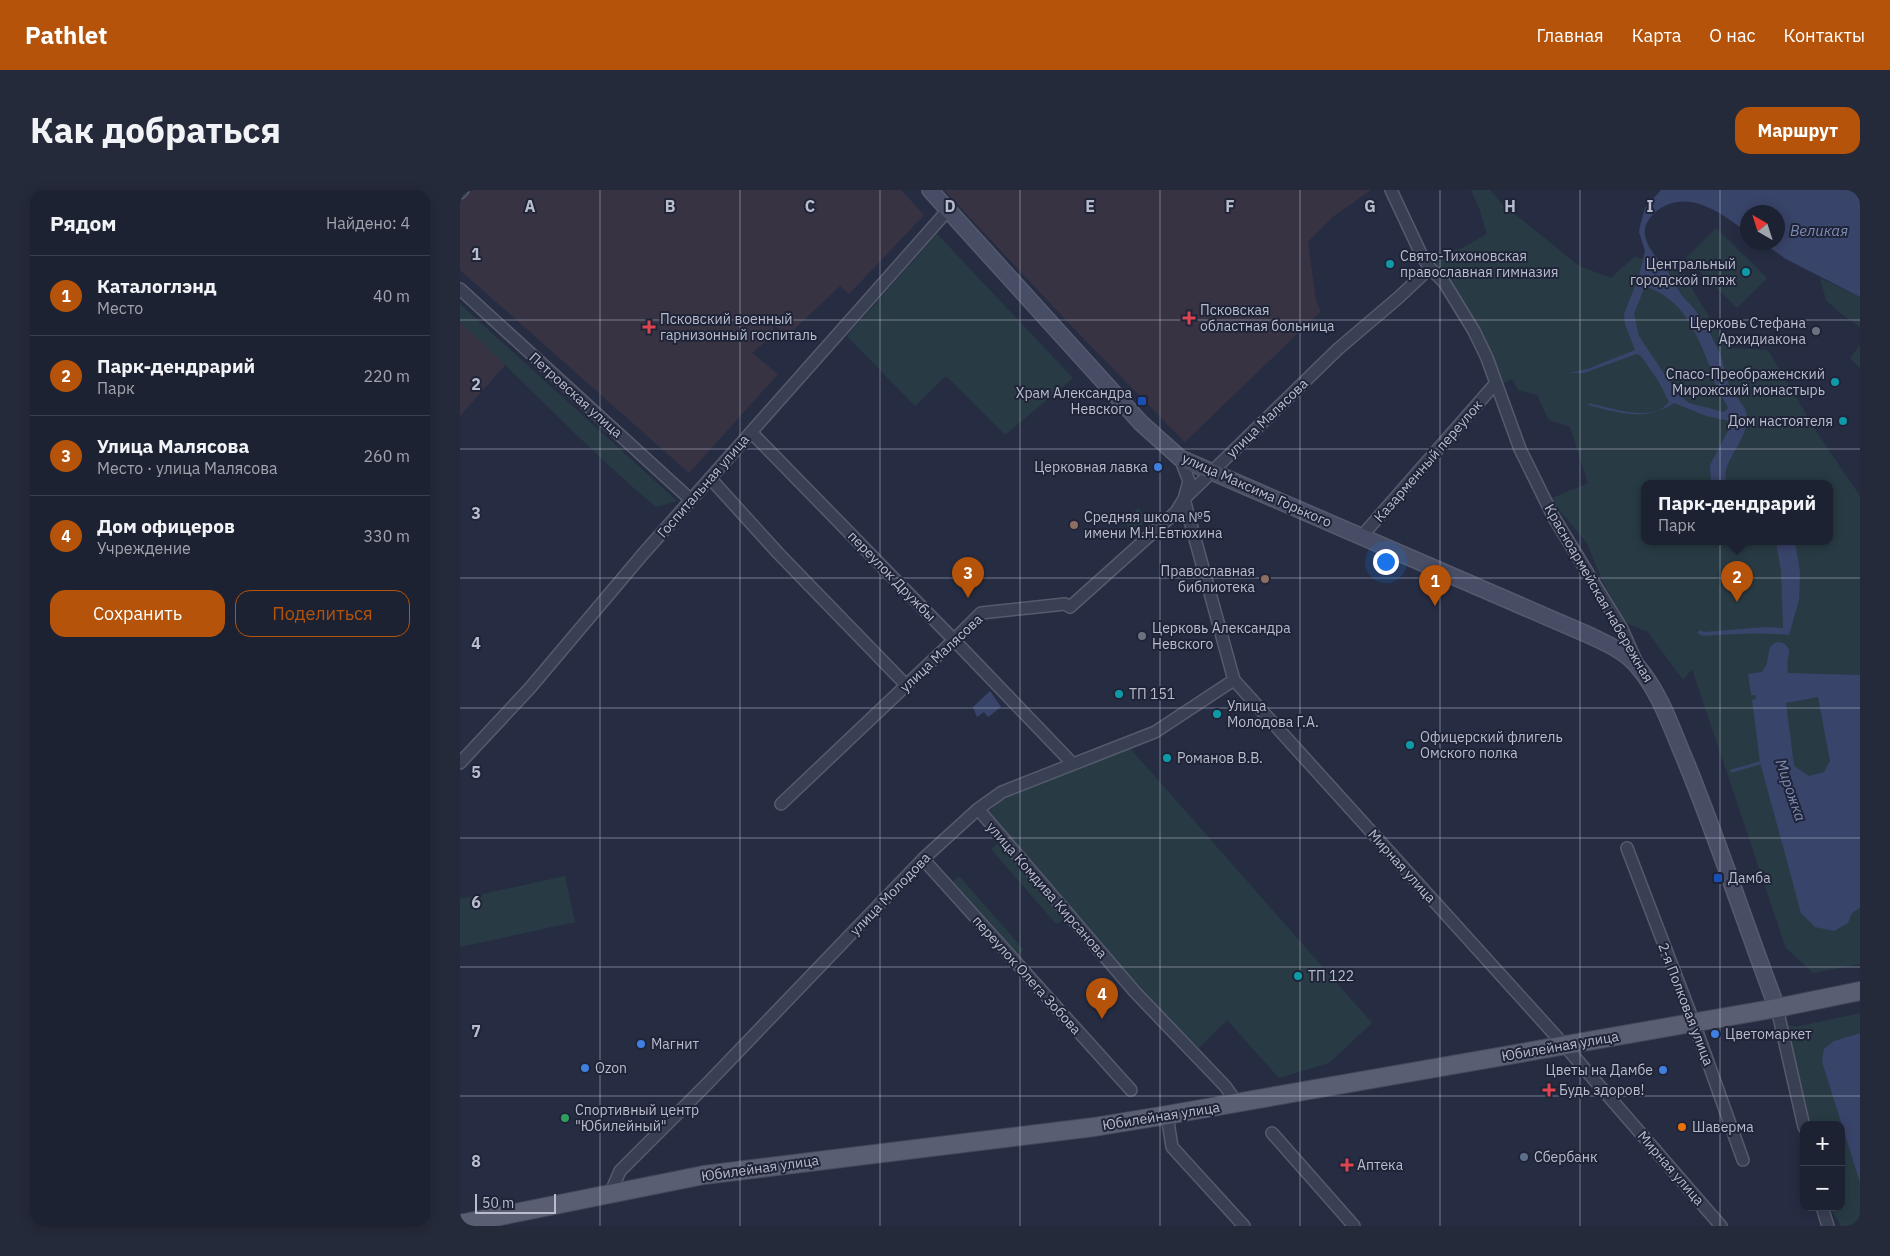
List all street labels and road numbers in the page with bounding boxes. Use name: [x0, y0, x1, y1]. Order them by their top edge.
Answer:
street label: Петровская улица: [526, 348, 627, 442]
street label: улица Малясова: [1222, 374, 1312, 461]
street label: Казарменный переулок: [1370, 396, 1486, 526]
street label: Госпитальная улица: [653, 430, 753, 541]
street label: улица Максима Горького: [1179, 449, 1335, 531]
street label: Красноармейская набережная: [1540, 501, 1658, 685]
street label: переулок Дружбы: [844, 527, 940, 625]
street label: улица Малясова: [896, 610, 986, 696]
street label: улица Комдива Кирсанова: [983, 818, 1112, 962]
street label: Мирная улица: [1364, 825, 1440, 907]
street label: улица Молодова: [846, 848, 934, 939]
street label: переулок Олега Зобова: [969, 912, 1086, 1039]
street label: 2-я Полковая улица: [1654, 940, 1718, 1069]
street label: Юбилейная улица: [1500, 1027, 1621, 1065]
street label: Юбилейная улица: [1101, 1098, 1222, 1134]
street label: Мирная улица: [1634, 1127, 1709, 1209]
street label: Юбилейная улица: [700, 1151, 821, 1185]

